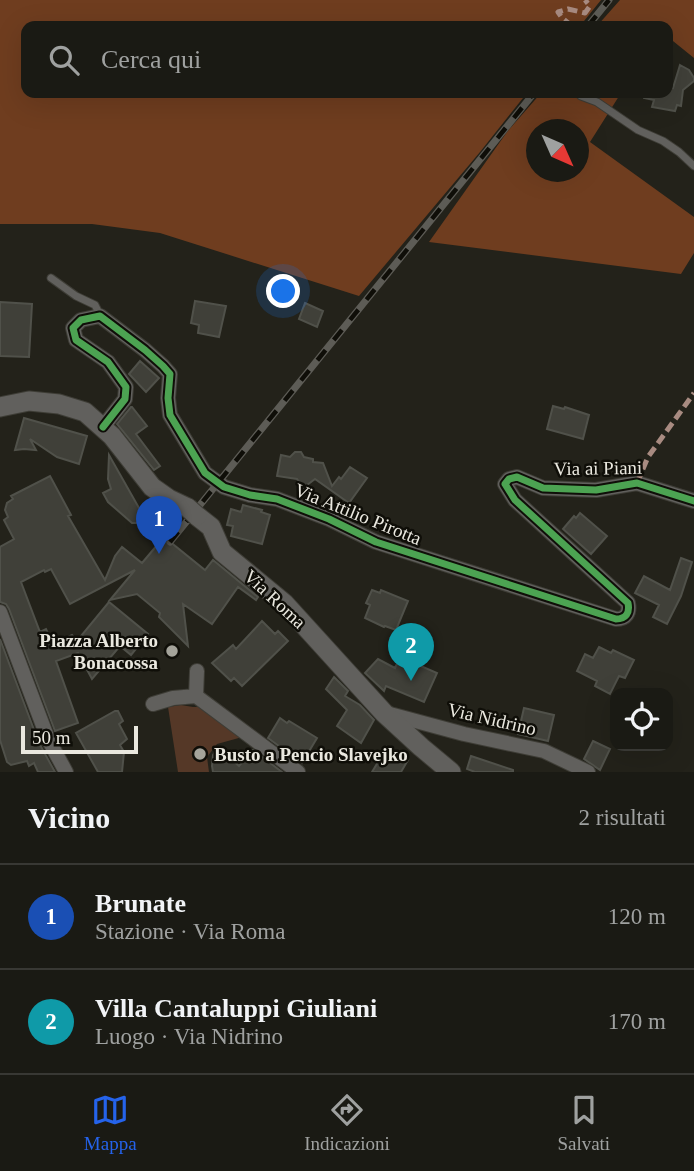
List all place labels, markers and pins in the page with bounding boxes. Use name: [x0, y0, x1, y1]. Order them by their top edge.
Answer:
pin: 1: [136, 496, 182, 554]
pin: 2: [388, 623, 434, 681]
place label: Piazza Alberto Bonacossa: [39, 630, 158, 673]
marker: Piazza Alberto Bonacossa: [164, 643, 180, 659]
place label: Busto a Pencio Slavejko: [214, 744, 408, 765]
marker: Busto a Pencio Slavejko: [192, 746, 208, 762]

